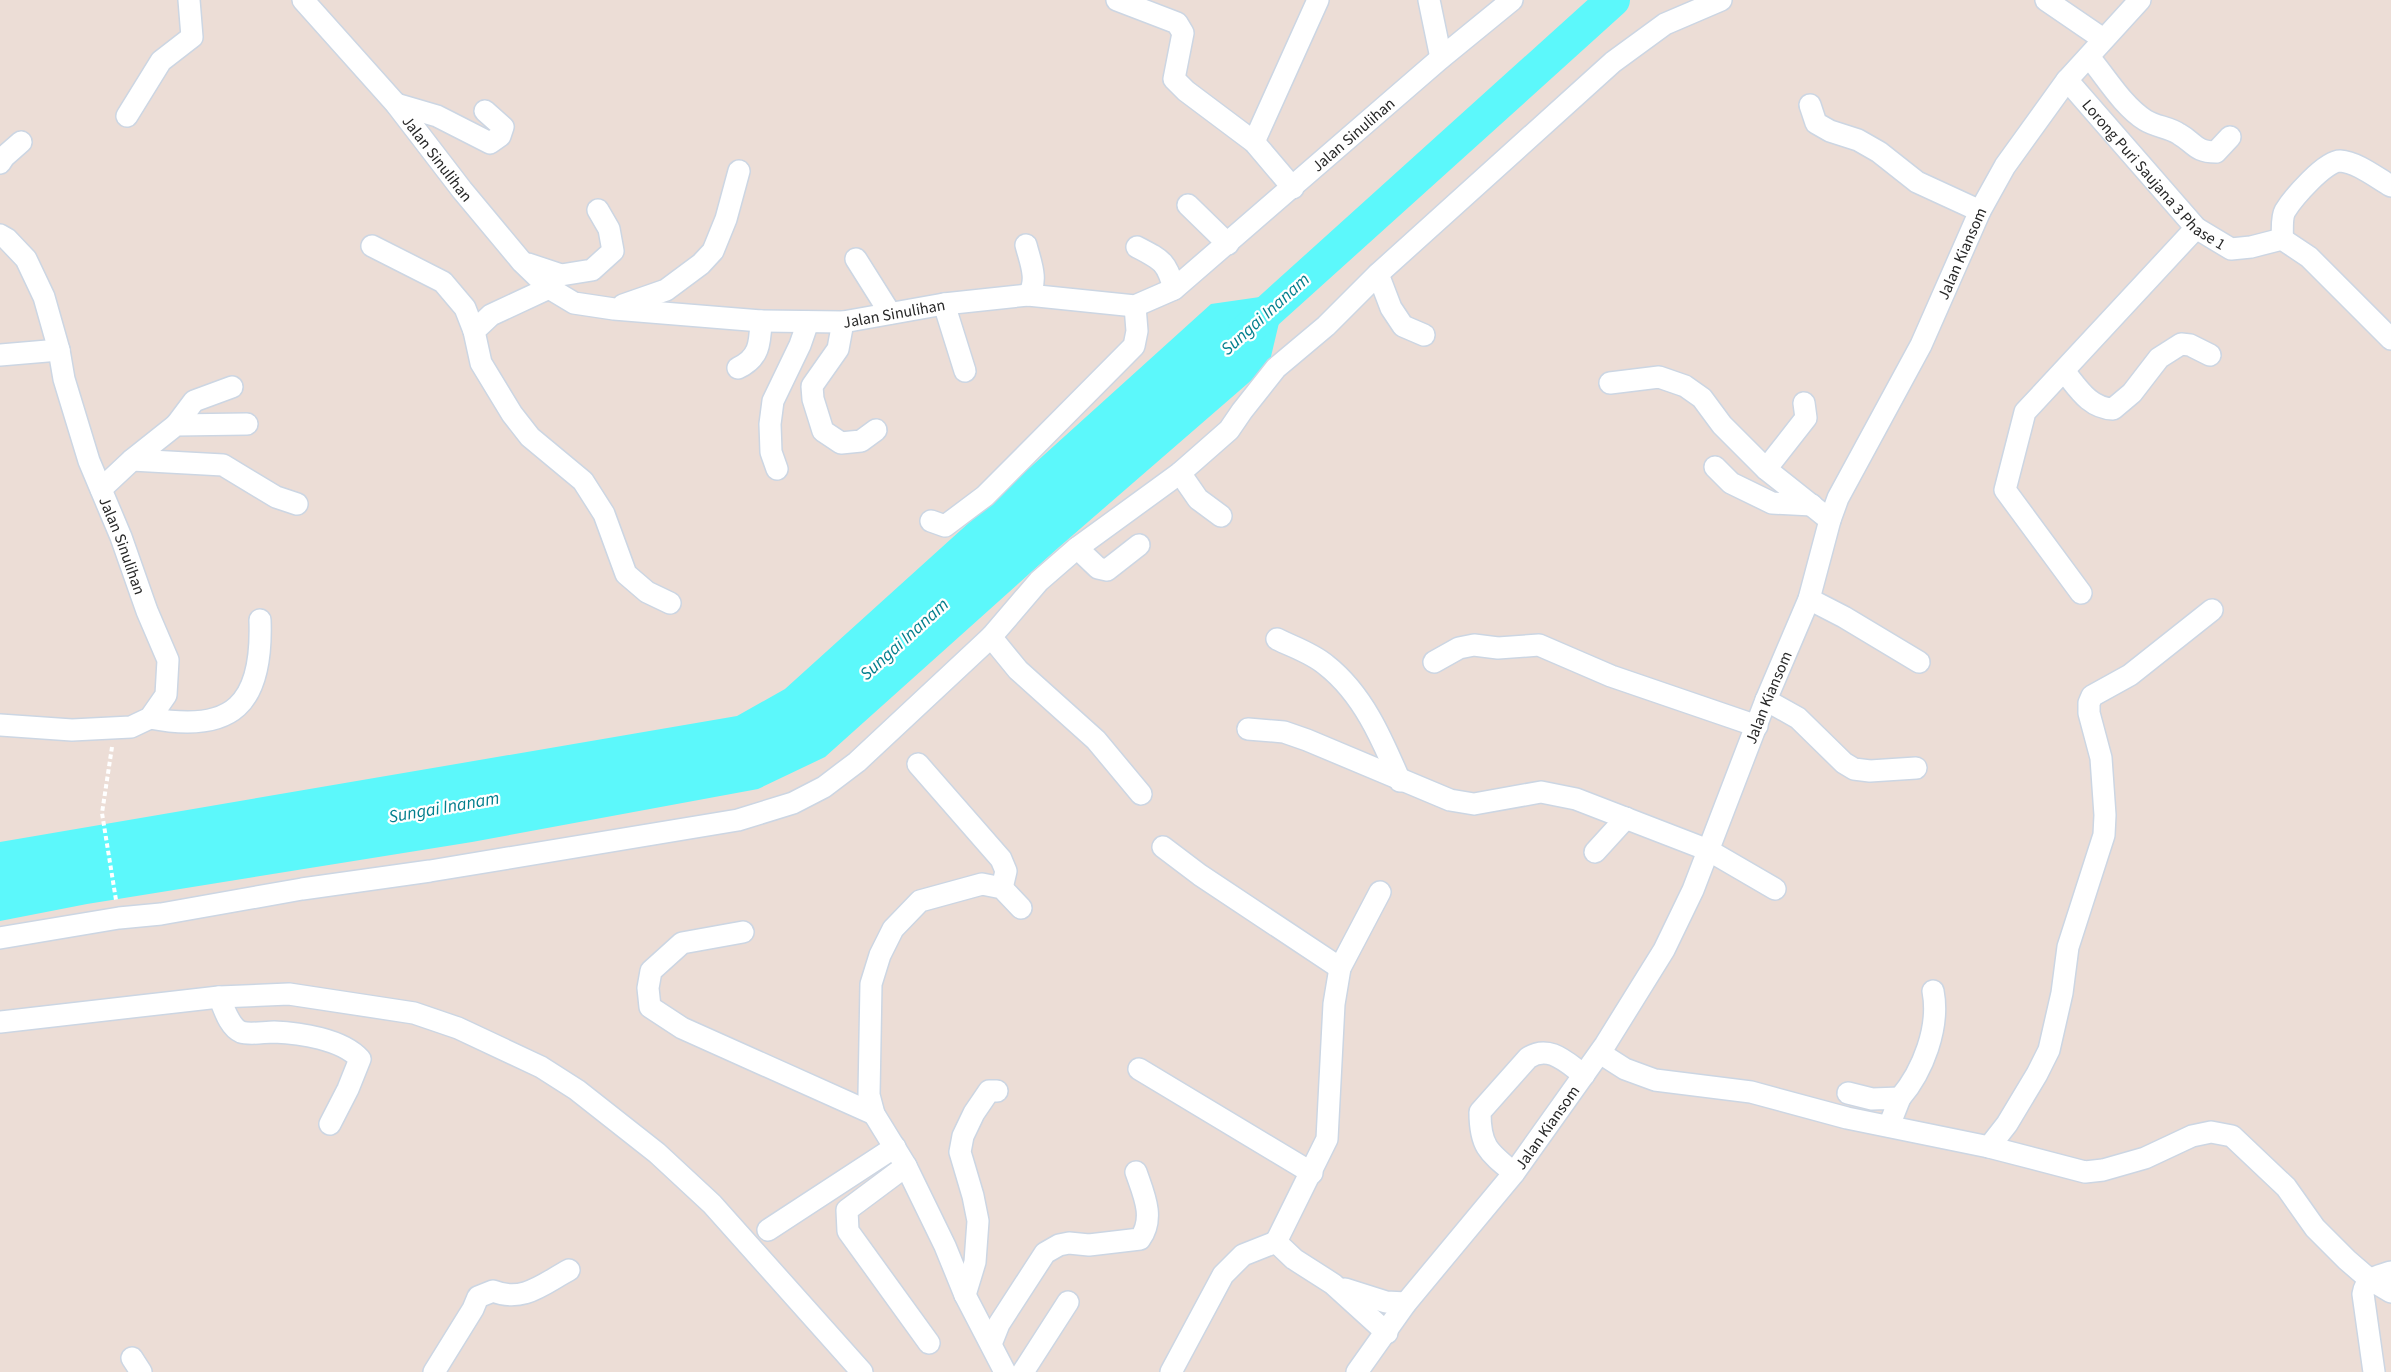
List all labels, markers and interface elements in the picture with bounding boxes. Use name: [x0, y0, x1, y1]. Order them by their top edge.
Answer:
street label: Jalan Sinulihan: [1307, 93, 1400, 177]
street label: Lorong Puri Saujana 3 Phase 1: [2077, 95, 2230, 255]
street label: Jalan Sinulihan: [397, 111, 477, 207]
street label: Jalan Kiansom: [1932, 204, 1992, 303]
water label: Sungai Inanam: [1215, 268, 1315, 361]
street label: Jalan Sinulihan: [841, 294, 947, 334]
street label: Jalan Sinulihan: [93, 493, 150, 598]
water label: Sungai Inanam: [854, 593, 954, 686]
street label: Jalan Kiansom: [1740, 648, 1798, 747]
water label: Sungai Inanam: [387, 785, 501, 830]
street label: Jalan Kiansom: [1510, 1081, 1585, 1174]

